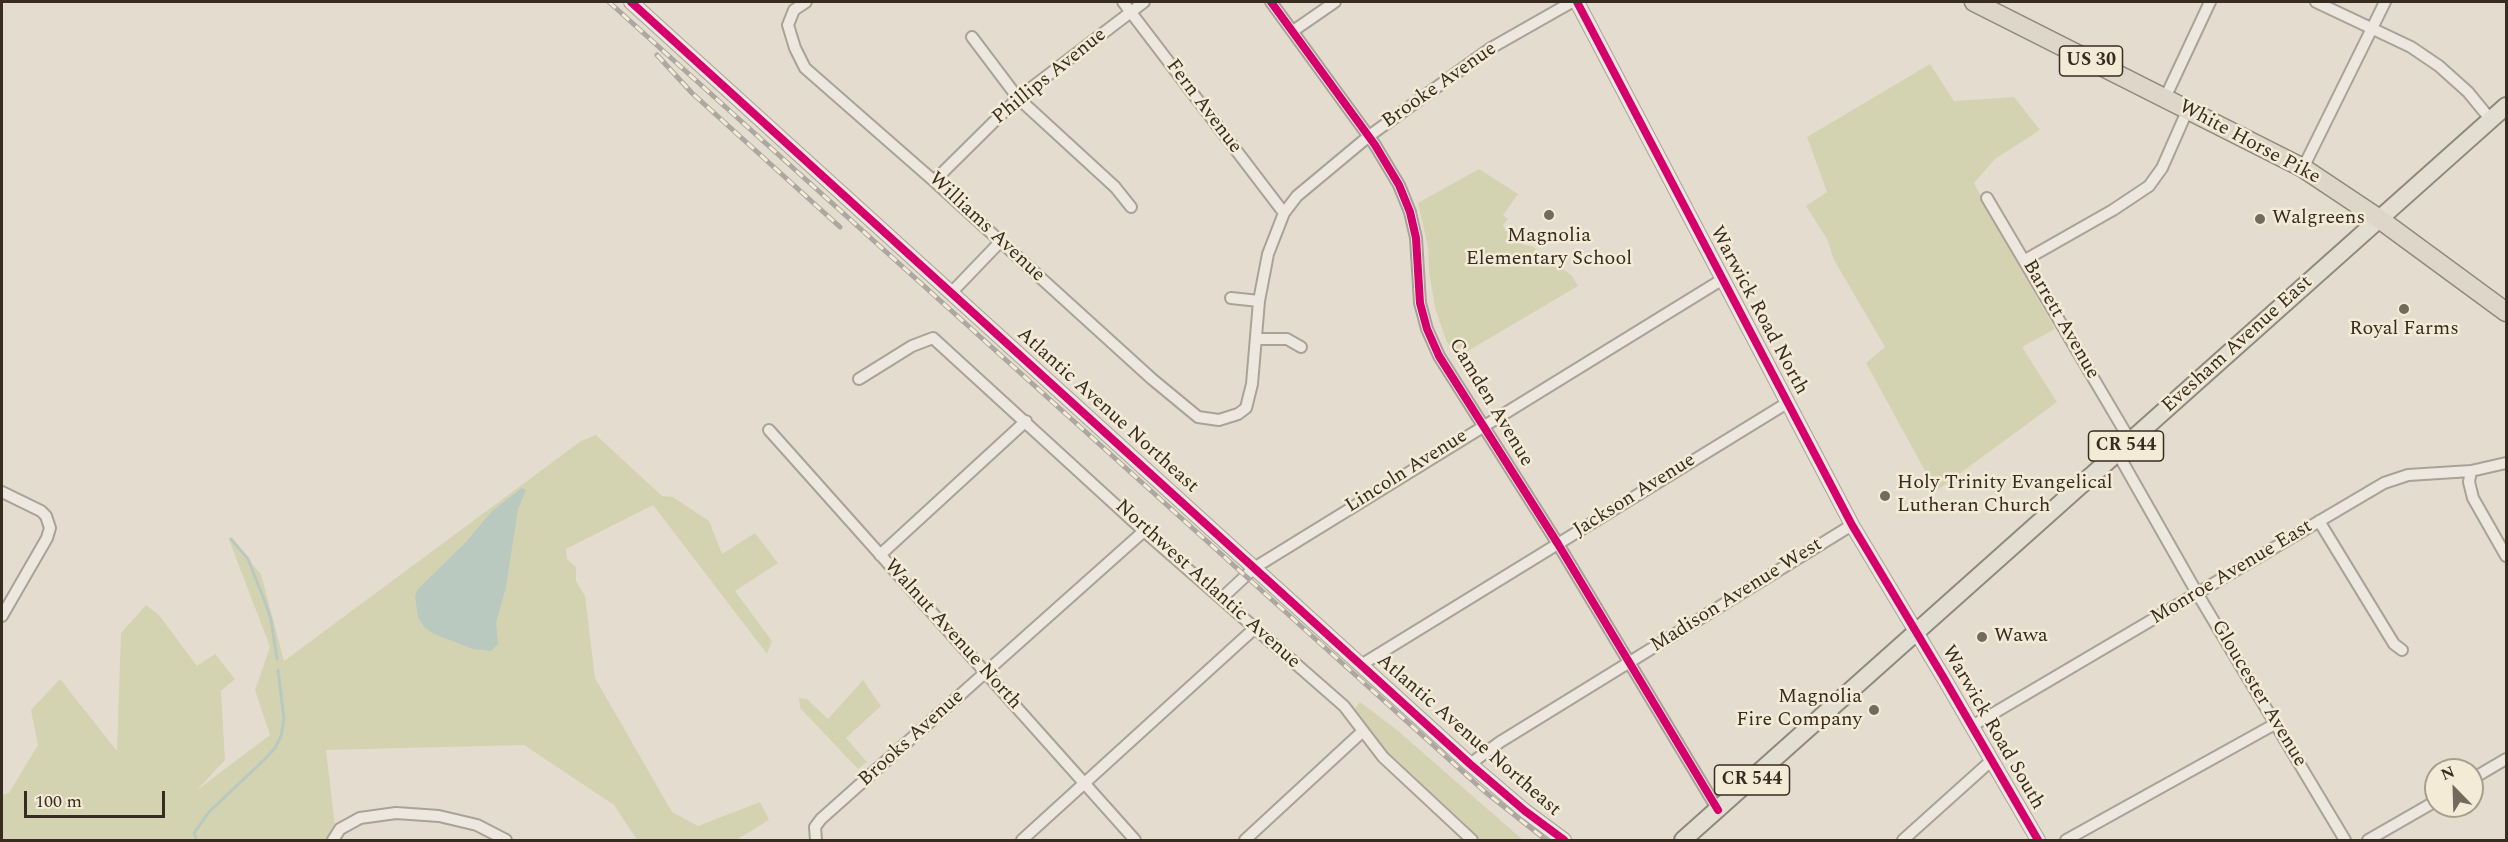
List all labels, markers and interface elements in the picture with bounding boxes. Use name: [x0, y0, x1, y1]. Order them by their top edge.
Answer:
street label: Phillips Avenue: [988, 24, 1112, 130]
street label: Brooke Avenue: [1378, 38, 1502, 134]
road number: US 30: [2060, 46, 2122, 76]
street label: Fern Avenue: [1160, 55, 1246, 159]
street label: White Horse Pike: [2174, 96, 2324, 190]
street label: Williams Avenue: [923, 168, 1049, 288]
place label: Walgreens: [2272, 207, 2365, 231]
marker: Magnolia Elementary School: [1542, 208, 1556, 222]
marker: Walgreens: [2253, 212, 2267, 226]
street label: Warwick Road North: [1703, 223, 1813, 399]
place label: Magnolia Elementary School: [1466, 225, 1632, 272]
street label: Barrett Avenue: [2016, 256, 2104, 384]
street label: Evesham Avenue East: [2158, 271, 2318, 419]
marker: Royal Farms: [2397, 302, 2411, 316]
place label: Royal Farms: [2349, 318, 2459, 342]
street label: Atlantic Avenue Northeast: [1011, 323, 1203, 499]
street label: Camden Avenue: [1442, 335, 1538, 471]
street label: Lincoln Avenue: [1342, 425, 1472, 519]
road number: CR 544: [2088, 431, 2164, 461]
street label: Jackson Avenue: [1570, 449, 1700, 543]
place label: Holy Trinity Evangelical Lutheran Church: [1897, 472, 2113, 519]
marker: Holy Trinity Evangelical Lutheran Church: [1878, 489, 1892, 503]
street label: Northwest Atlantic Avenue: [1109, 495, 1305, 675]
street label: Monroe Avenue East: [2147, 515, 2317, 631]
street label: Madison Avenue West: [1647, 533, 1827, 659]
street label: Walnut Avenue North: [878, 555, 1026, 715]
street label: Gloucester Avenue: [2205, 616, 2311, 772]
place label: Wawa: [1994, 625, 2048, 649]
marker: Wawa: [1975, 630, 1989, 644]
street label: Warwick Road South: [1935, 642, 2049, 814]
street label: Atlantic Avenue Northeast: [1371, 649, 1565, 823]
street label: Brooks Avenue: [854, 686, 970, 792]
place label: Magnolia Fire Company: [1736, 686, 1862, 733]
marker: Magnolia Fire Company: [1867, 703, 1881, 717]
north arrow: [2424, 758, 2484, 818]
text: N: [2437, 760, 2458, 787]
road number: CR 544: [1714, 765, 1790, 795]
scale bar: [27, 779, 168, 817]
text: 100 m: [35, 788, 82, 815]

